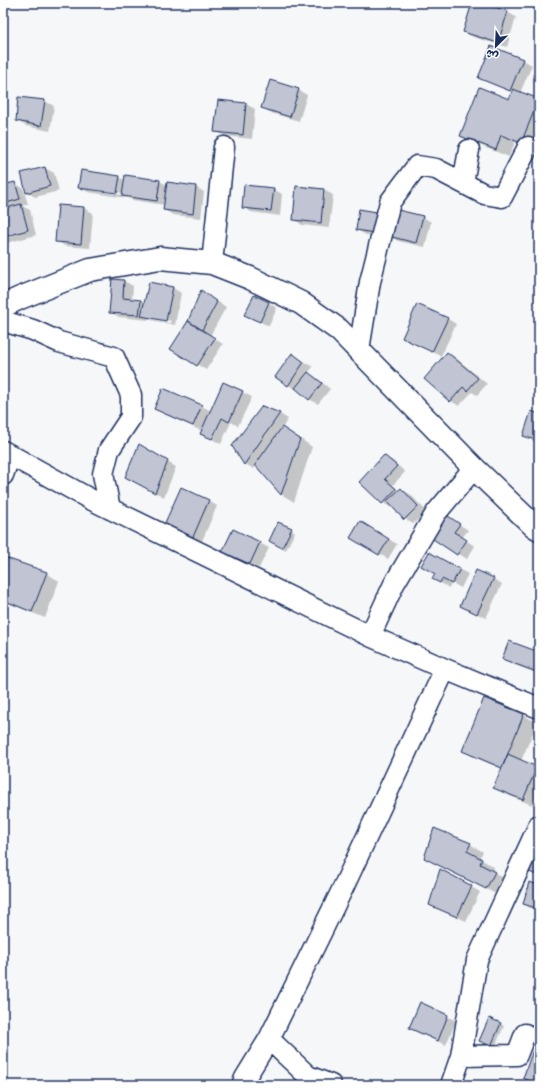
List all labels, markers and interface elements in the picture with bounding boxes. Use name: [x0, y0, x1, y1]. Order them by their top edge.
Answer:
north arrow: [476, 26, 516, 66]
text: ش: [484, 46, 500, 63]

